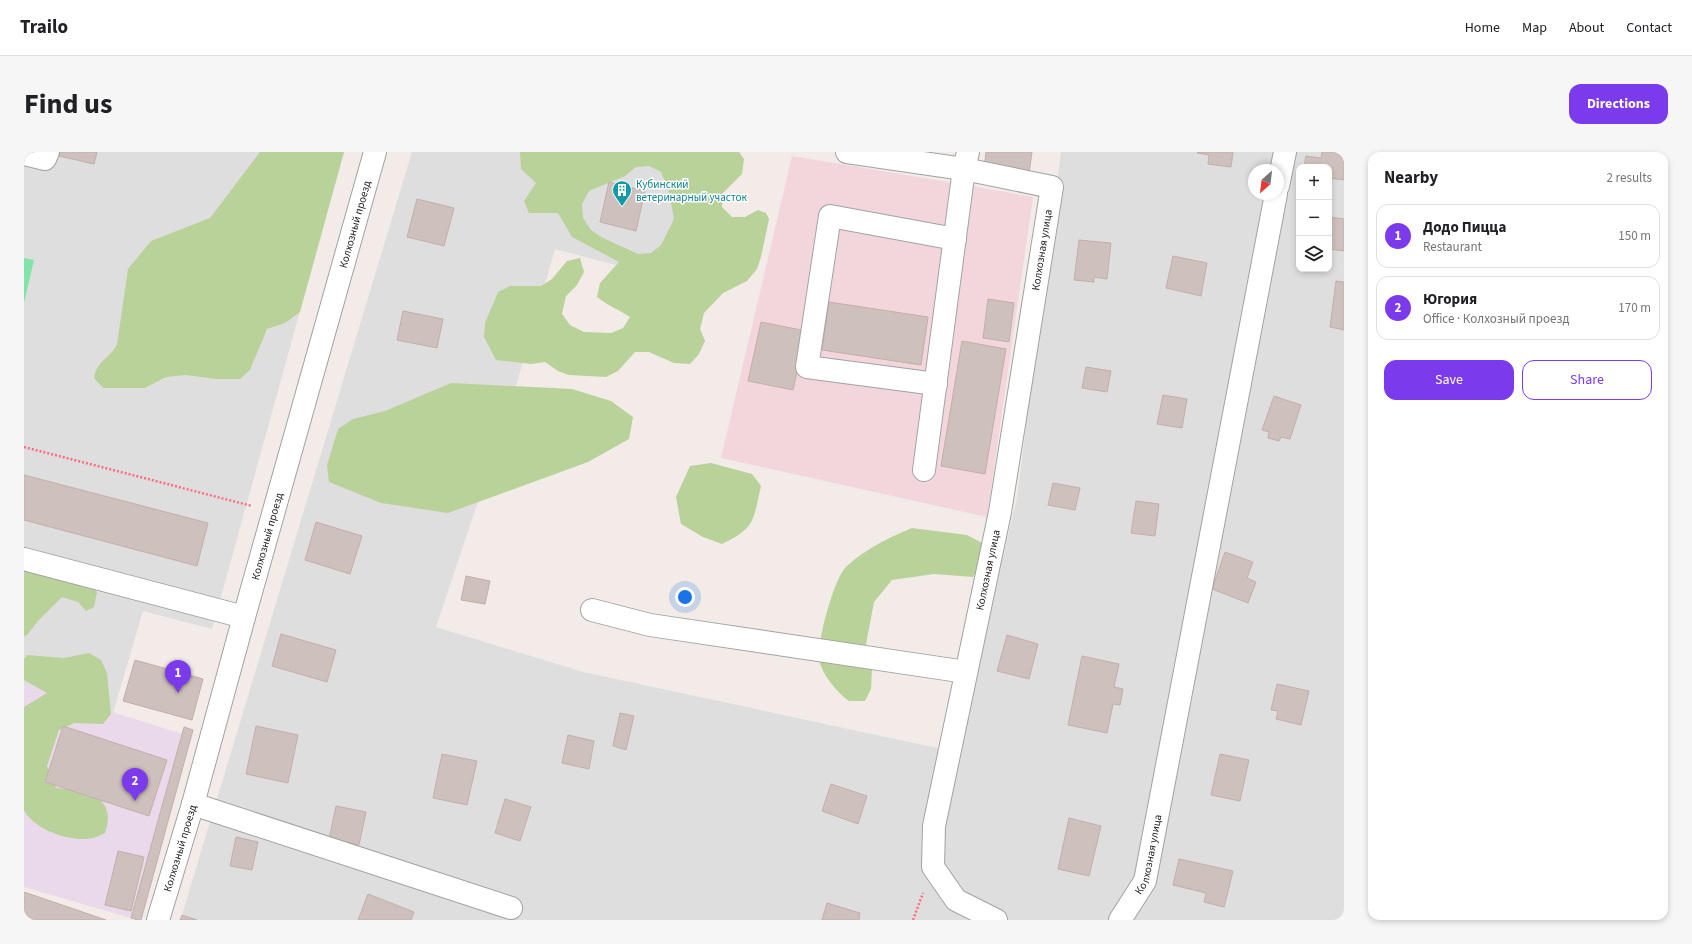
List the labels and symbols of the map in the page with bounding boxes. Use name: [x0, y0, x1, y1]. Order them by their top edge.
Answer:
north arrow: [1248, 164, 1284, 200]
place label: Кубинский ветеринарный участок: [636, 177, 748, 205]
street label: Колхозный проезд: [335, 179, 374, 270]
building icon: Кубинский ветеринарный участок: [611, 179, 633, 207]
street label: Колхозная улица: [1028, 208, 1056, 292]
street label: Колхозный проезд: [247, 491, 286, 582]
street label: Колхозная улица: [972, 528, 1004, 612]
your location: [675, 587, 695, 607]
pin: 1: [165, 660, 191, 693]
pin: 2: [122, 768, 148, 801]
street label: Колхозный проезд: [159, 803, 200, 894]
street label: Колхозная улица: [1131, 813, 1165, 897]

